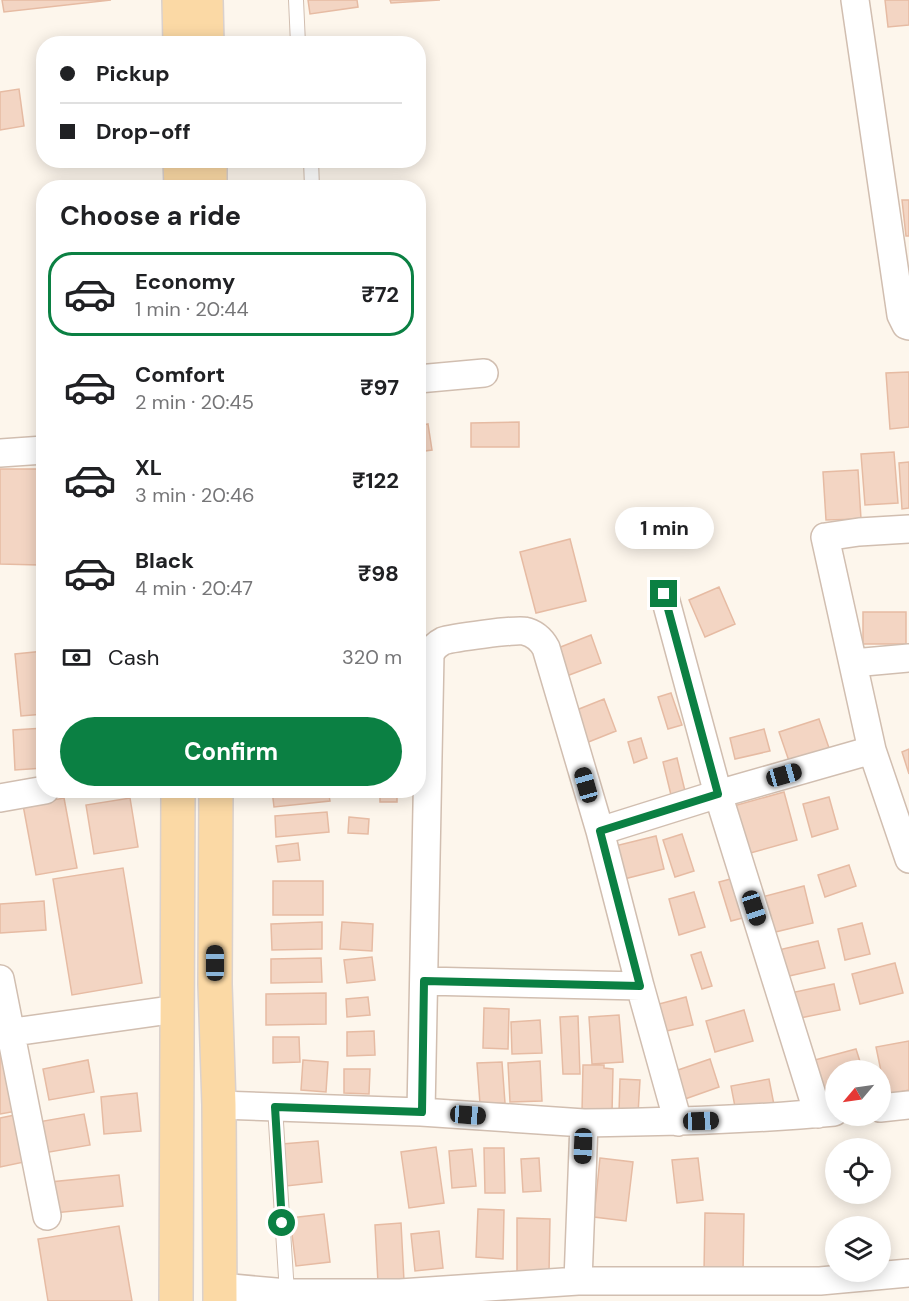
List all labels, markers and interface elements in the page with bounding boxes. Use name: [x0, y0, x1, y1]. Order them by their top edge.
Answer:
text: Pickup: [96, 59, 170, 88]
text: Drop-off: [96, 117, 191, 146]
text: Choose a ride: [60, 198, 241, 233]
icon: car: [63, 267, 117, 321]
text: Economy: [135, 267, 235, 296]
text: ₹72: [361, 280, 399, 309]
text: 1 min · 20:44: [135, 296, 249, 322]
icon: car: [63, 360, 117, 414]
text: Comfort: [135, 360, 225, 389]
text: ₹97: [360, 373, 399, 402]
text: 2 min · 20:45: [135, 389, 254, 415]
icon: car: [63, 453, 117, 507]
text: XL: [135, 453, 162, 482]
text: ₹122: [352, 466, 399, 495]
text: 3 min · 20:46: [135, 482, 255, 508]
callout: 1 min: [614, 507, 714, 549]
text: 1 min: [640, 515, 689, 541]
icon: car: [63, 546, 117, 600]
text: Black: [135, 546, 194, 575]
text: ₹98: [358, 559, 399, 588]
text: 4 min · 20:47: [135, 575, 253, 601]
route end: [650, 580, 677, 607]
icon: cash: [60, 641, 93, 674]
text: Cash: [108, 643, 159, 672]
text: 320 m: [342, 644, 402, 670]
button: Confirm: [60, 717, 402, 786]
car: [764, 761, 804, 789]
car: [572, 765, 600, 805]
car: [740, 888, 768, 928]
car: [206, 945, 224, 981]
north arrow: [825, 1060, 891, 1126]
map controls: [825, 1060, 891, 1282]
car: [449, 1105, 487, 1125]
car: [683, 1111, 719, 1131]
car: [573, 1128, 593, 1164]
button: locate: [825, 1138, 891, 1204]
route start: [268, 1209, 295, 1236]
button: layers: [825, 1216, 891, 1282]

